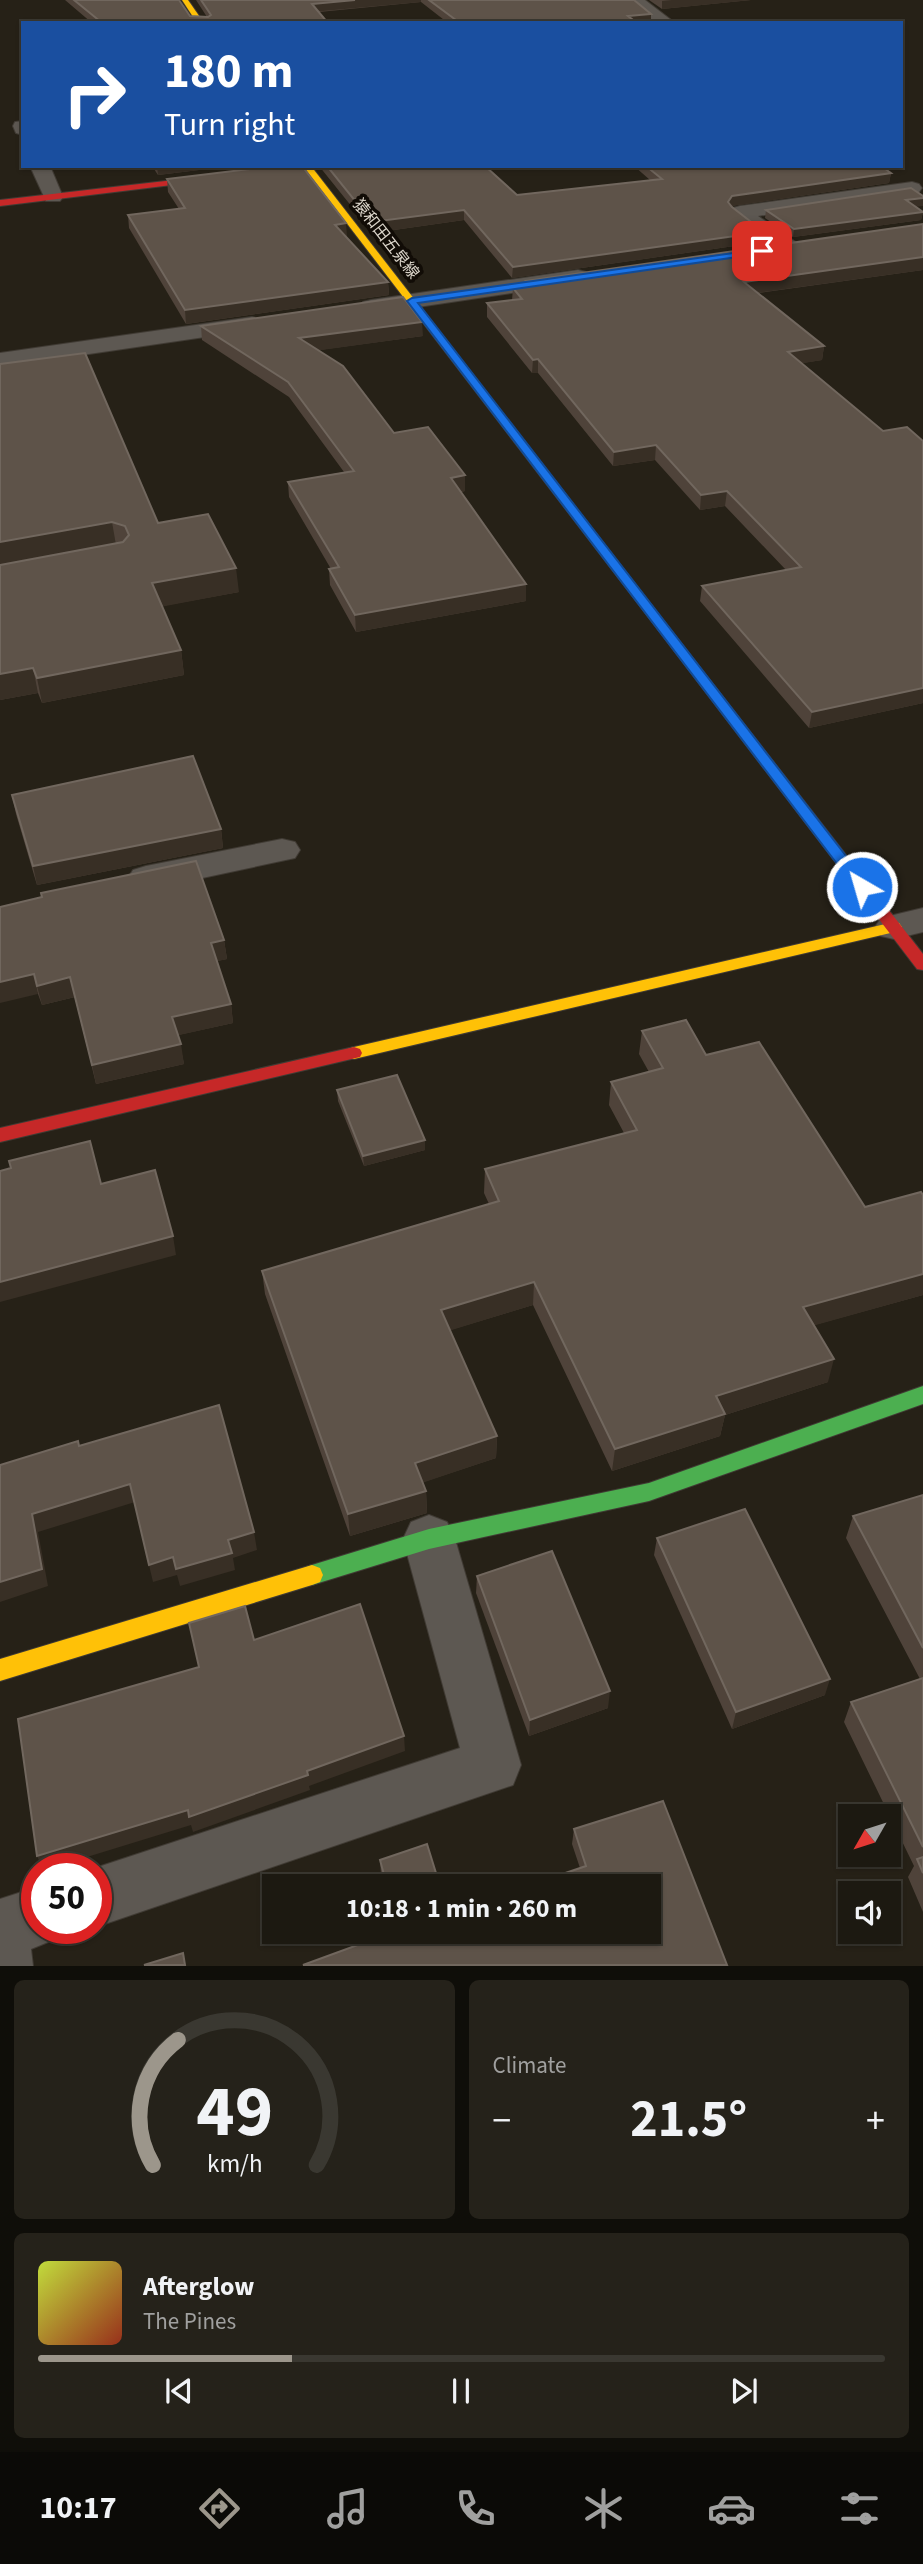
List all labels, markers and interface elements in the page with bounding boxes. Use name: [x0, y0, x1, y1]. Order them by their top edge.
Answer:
text: 180 m: [164, 37, 293, 107]
icon: right: [49, 49, 140, 140]
text: Turn right: [164, 102, 295, 148]
street label: 猿和田五泉線: [348, 194, 424, 284]
pin: [732, 221, 792, 281]
icon: arrive: [743, 232, 781, 270]
position arrow: [825, 850, 899, 924]
north arrow: [838, 1804, 901, 1867]
map controls: [838, 1804, 901, 1944]
speed limit sign: 50: [21, 1853, 112, 1944]
button: sound: [838, 1881, 901, 1944]
text: 10:18 · 1 min · 260 m: [346, 1890, 577, 1927]
text: Climate: [493, 2049, 566, 2082]
text: 49: [196, 2061, 273, 2165]
text: 21.5°: [630, 2083, 747, 2157]
text: −: [493, 2094, 511, 2148]
text: +: [866, 2094, 885, 2148]
text: km/h: [207, 2146, 262, 2182]
text: Afterglow: [143, 2268, 254, 2305]
text: The Pines: [143, 2305, 236, 2338]
icon: previous: [160, 2372, 198, 2410]
icon: pause: [442, 2372, 480, 2410]
icon: next: [725, 2372, 763, 2410]
icon: directions: [195, 2484, 244, 2533]
icon: music: [323, 2484, 372, 2533]
icon: phone: [451, 2484, 500, 2533]
icon: climate: [579, 2484, 628, 2533]
icon: car: [707, 2484, 756, 2533]
icon: filters: [835, 2484, 884, 2533]
text: 10:17: [39, 2485, 117, 2531]

